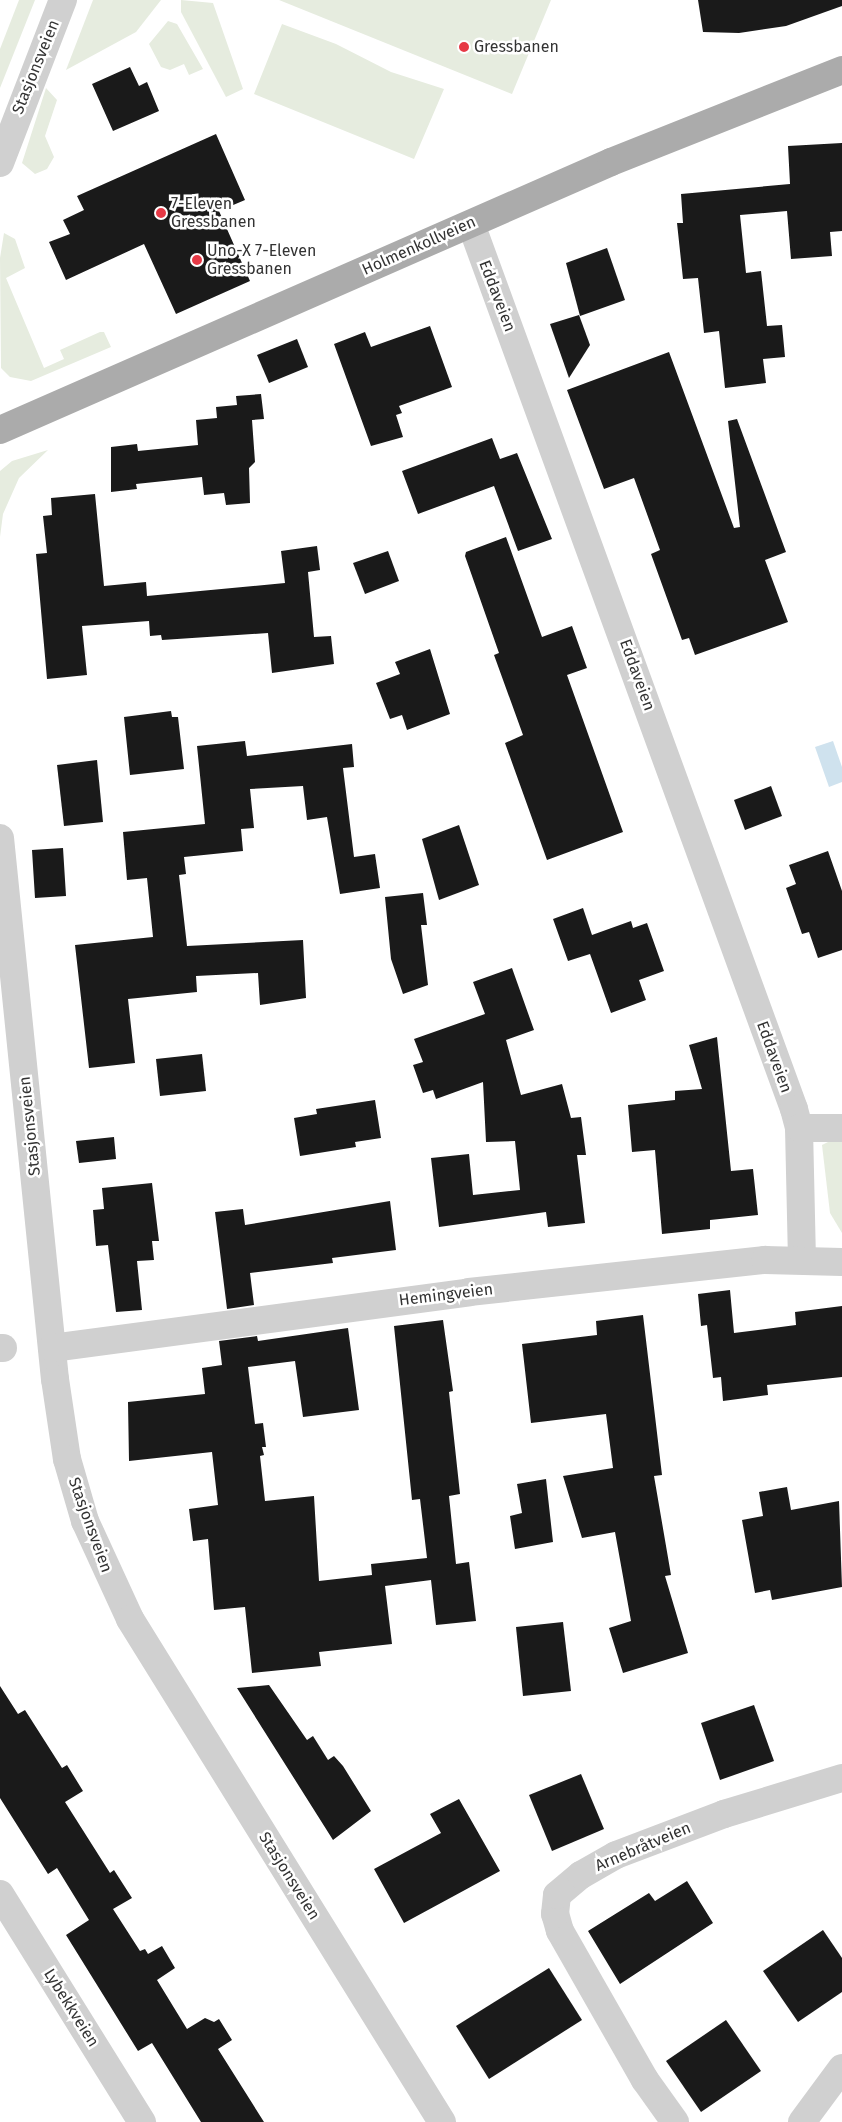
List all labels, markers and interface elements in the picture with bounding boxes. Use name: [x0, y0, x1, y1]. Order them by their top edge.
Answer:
street label: Stasjonsveien: [8, 17, 64, 117]
place label: Gressbanen: [474, 37, 559, 57]
marker: Gressbanen: [458, 41, 470, 53]
place label: 7-Eleven Gressbanen: [171, 194, 256, 232]
marker: 7-Eleven Gressbanen: [155, 207, 167, 219]
street label: Holmenkollveien: [359, 212, 479, 280]
place label: Uno-X 7-Eleven Gressbanen: [207, 241, 316, 279]
marker: Uno-X 7-Eleven Gressbanen: [191, 254, 203, 266]
street label: Eddaveien: [475, 258, 519, 334]
street label: Eddaveien: [615, 636, 659, 714]
street label: Eddaveien: [752, 1018, 796, 1096]
street label: Stasjonsveien: [15, 1075, 45, 1177]
street label: Hemingveien: [398, 1280, 494, 1310]
street label: Stasjonsveien: [64, 1475, 116, 1575]
street label: Arnebråtveien: [592, 1818, 694, 1876]
street label: Stasjonsveien: [254, 1829, 324, 1923]
street label: Lybekkveien: [39, 1965, 103, 2051]

